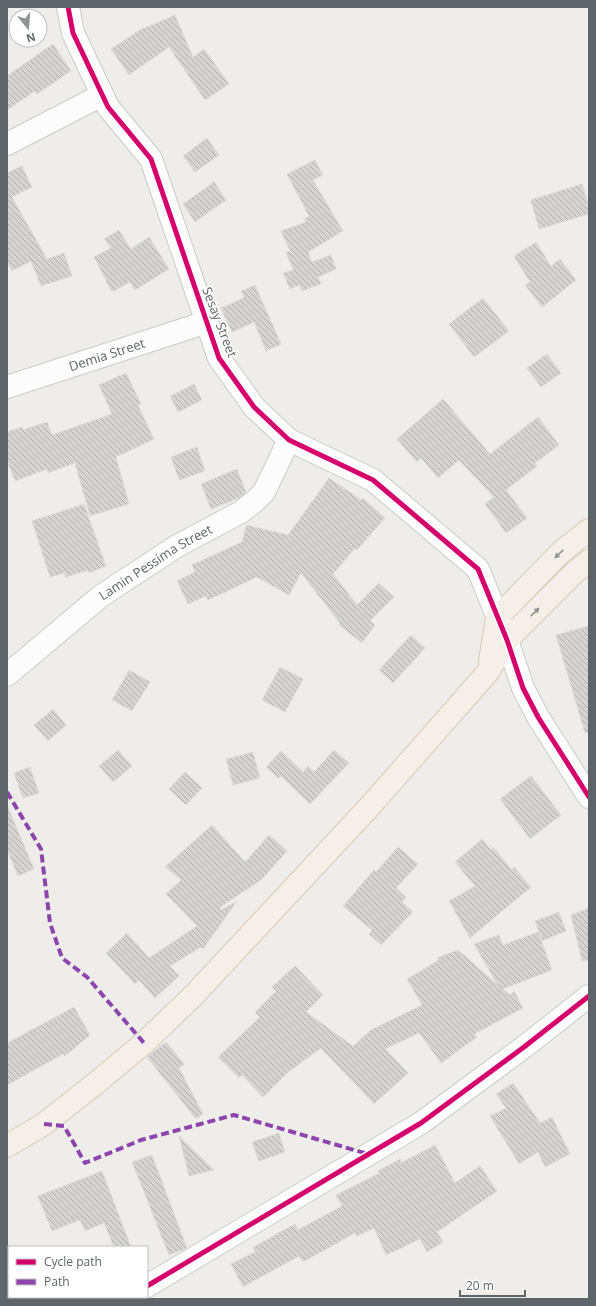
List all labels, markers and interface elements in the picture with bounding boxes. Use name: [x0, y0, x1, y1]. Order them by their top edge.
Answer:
north arrow: [8, 8, 48, 48]
text: N: [25, 30, 38, 47]
street label: Sesay Street: [198, 284, 242, 360]
street label: Demia Street: [66, 334, 148, 375]
street label: Lamin Pessima Street: [95, 520, 216, 604]
one-way arrow: [554, 550, 564, 559]
one-way arrow: [530, 608, 540, 617]
legend: [8, 1246, 148, 1298]
text: Cycle path: [44, 1253, 102, 1270]
scale bar: [460, 1272, 525, 1298]
text: Path: [44, 1273, 70, 1290]
text: 20 m: [466, 1277, 494, 1294]

